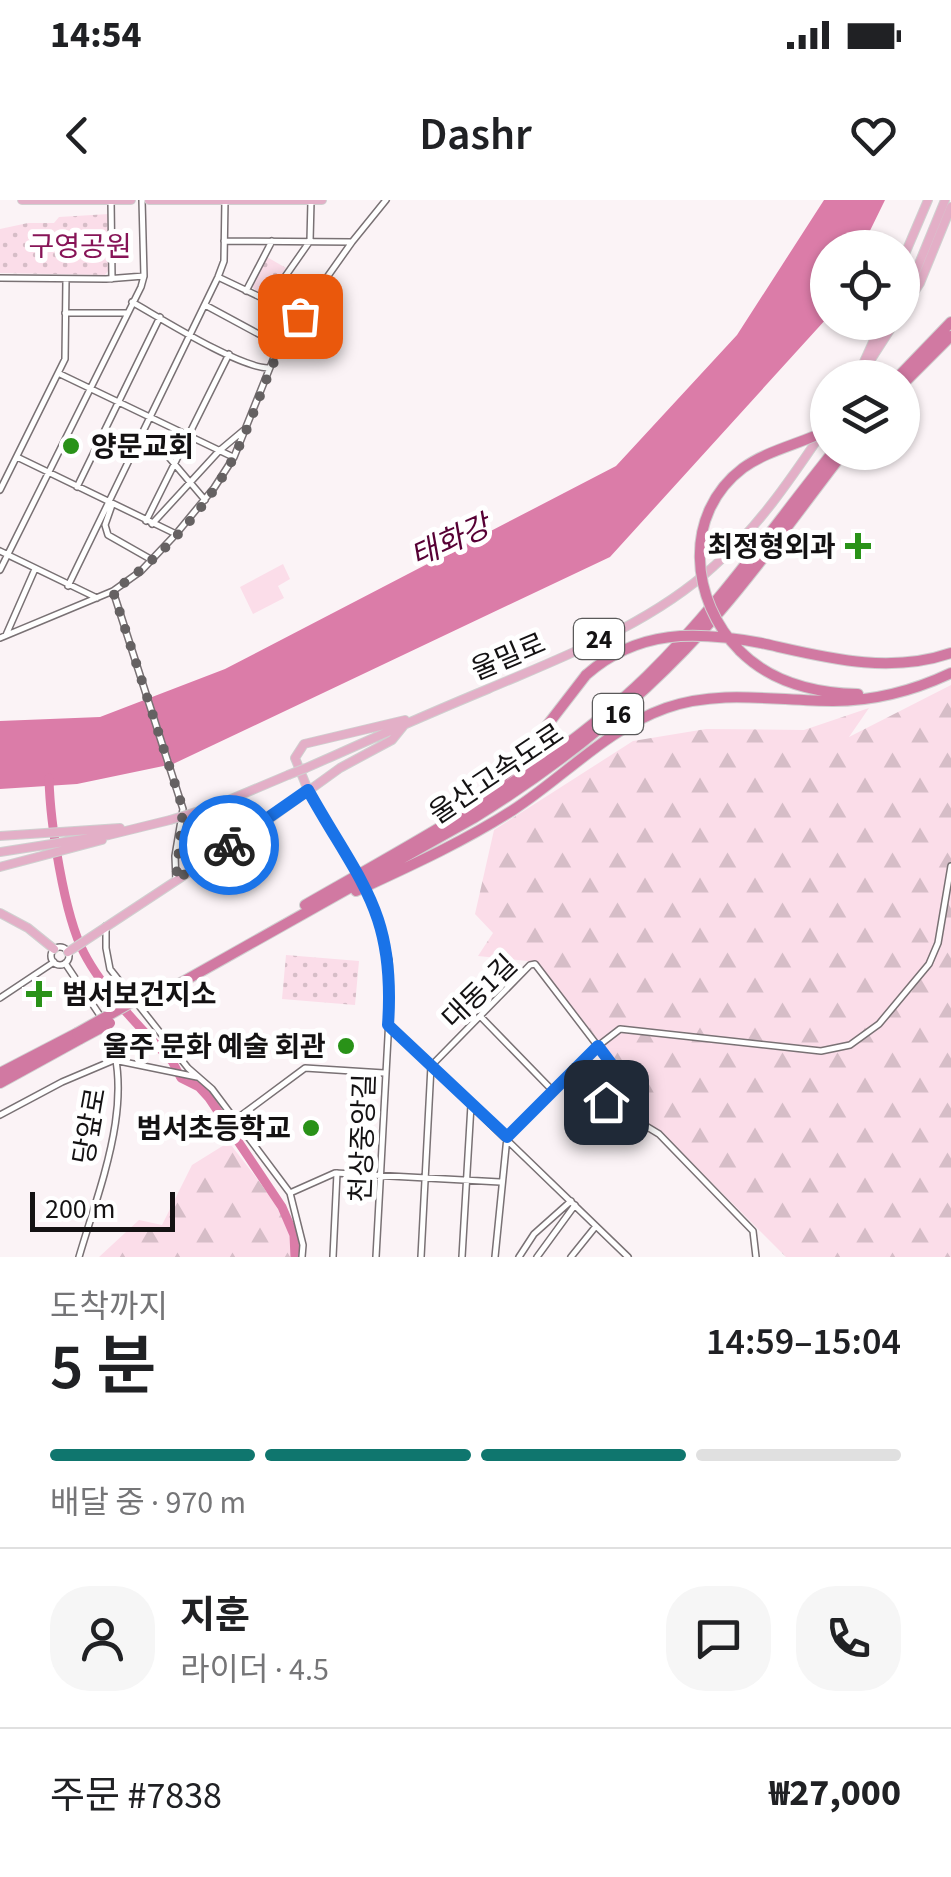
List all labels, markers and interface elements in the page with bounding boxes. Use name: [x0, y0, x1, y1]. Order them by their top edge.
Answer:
text: 14:54: [50, 8, 142, 62]
text: Dashr: [419, 103, 532, 167]
icon: back: [50, 108, 105, 163]
icon: heart: [846, 108, 901, 163]
park label: 구영공원: [28, 227, 132, 267]
map controls: [810, 230, 920, 470]
button: locate: [810, 230, 920, 340]
pin: [258, 274, 343, 359]
icon: bag: [273, 289, 328, 344]
button: layers: [810, 360, 920, 470]
place label: 양문교회: [91, 427, 194, 467]
marker: 양문교회: [60, 435, 82, 457]
water label: 태화강: [404, 504, 500, 578]
place label: 최정형외과: [707, 527, 836, 567]
marker: 최정형외과: [845, 533, 871, 559]
road number: 24: [574, 619, 624, 659]
street label: 울밀로: [465, 623, 552, 690]
road number: 16: [593, 694, 643, 734]
street label: 울산고속도로: [421, 714, 572, 834]
courier: [179, 795, 279, 895]
icon: bike: [202, 818, 257, 873]
street label: 대동1길: [433, 946, 526, 1038]
place label: 범서보건지소: [62, 975, 217, 1015]
marker: 범서보건지소: [26, 981, 52, 1007]
place label: 울주 문화 예술 회관: [103, 1027, 326, 1067]
marker: 울주 문화 예술 회관: [335, 1035, 357, 1057]
pin: [564, 1060, 649, 1145]
street label: 천상중앙길: [341, 1073, 385, 1203]
icon: home: [579, 1075, 634, 1130]
street label: 당앞로: [64, 1085, 116, 1168]
place label: 범서초등학교: [136, 1109, 291, 1149]
marker: 범서초등학교: [300, 1117, 322, 1139]
scale bar: [30, 1187, 175, 1232]
text: 200 m: [45, 1189, 116, 1229]
text: 도착까지: [50, 1284, 168, 1330]
text: 14:59–15:04: [706, 1315, 901, 1369]
text: 5 분: [50, 1321, 156, 1414]
text: 배달 중 · 970 m: [50, 1480, 246, 1526]
button: person: [50, 1586, 155, 1691]
button: chat: [666, 1586, 771, 1691]
button: phone: [796, 1586, 901, 1691]
text: 지훈: [180, 1589, 250, 1643]
text: 라이더 · 4.5: [180, 1647, 329, 1693]
text: ₩27,000: [769, 1766, 901, 1820]
text: 주문 #7838: [50, 1769, 222, 1823]

